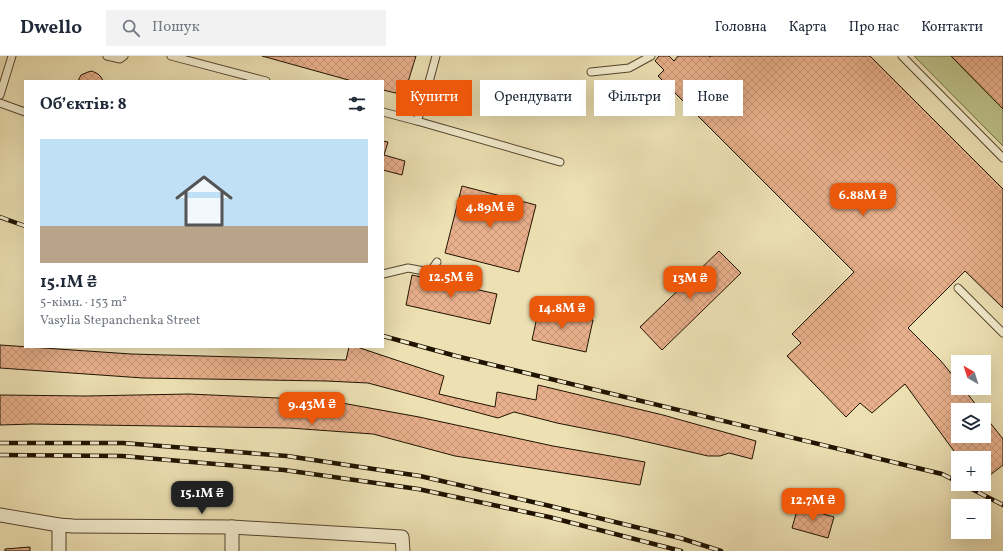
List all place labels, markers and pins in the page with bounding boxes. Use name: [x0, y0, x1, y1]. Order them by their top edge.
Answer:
pin: 6.88M ₴: [826, 183, 900, 217]
pin: 4.89M ₴: [453, 195, 527, 229]
pin: 12.5M ₴: [414, 265, 488, 299]
pin: 13M ₴: [662, 266, 718, 300]
pin: 14.8M ₴: [525, 296, 599, 330]
pin: 9.43M ₴: [275, 392, 349, 426]
pin: 15.1M ₴: [165, 481, 239, 515]
pin: 12.7M ₴: [776, 488, 850, 522]

